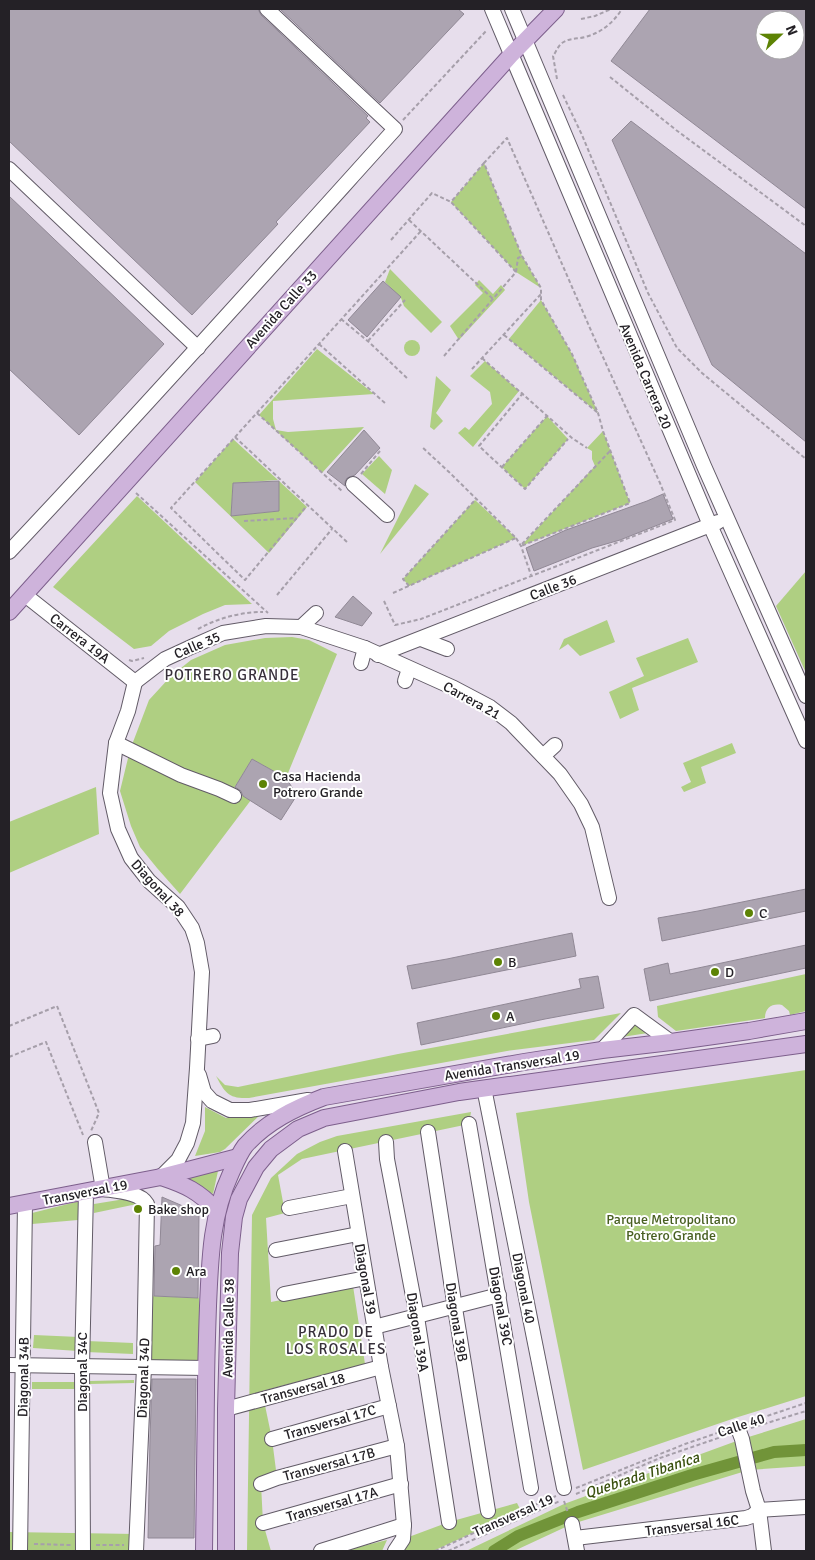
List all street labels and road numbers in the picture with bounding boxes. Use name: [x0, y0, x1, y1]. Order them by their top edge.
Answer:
street label: Avenida Calle 33: [242, 267, 321, 352]
street label: Avenida Carrera 20: [616, 321, 676, 432]
street label: Calle 36: [527, 571, 579, 604]
street label: Carrera 19A: [46, 610, 113, 667]
street label: Calle 35: [172, 628, 223, 663]
street label: Carrera 21: [440, 678, 503, 723]
street label: Diagonal 38: [127, 856, 188, 921]
street label: Avenida Transversal 19: [443, 1046, 581, 1085]
street label: Transversal 19: [41, 1176, 129, 1209]
street label: Diagonal 39: [351, 1242, 380, 1316]
street label: Diagonal 40: [508, 1251, 539, 1325]
street label: Diagonal 39C: [485, 1265, 516, 1347]
street label: Avenida Calle 38: [219, 1278, 238, 1378]
street label: Diagonal 39B: [442, 1281, 471, 1363]
street label: Diagonal 39A: [403, 1291, 432, 1373]
street label: Diagonal 34C: [74, 1332, 91, 1412]
street label: Diagonal 34B: [14, 1337, 33, 1417]
street label: Diagonal 34D: [134, 1337, 153, 1419]
street label: Transversal 18: [259, 1369, 347, 1408]
street label: Transversal 17C: [282, 1401, 378, 1444]
street label: Calle 40: [715, 1410, 767, 1441]
street label: Transversal 17B: [281, 1444, 377, 1485]
street label: Transversal 17A: [284, 1483, 380, 1526]
street label: Transversal 19: [470, 1490, 556, 1541]
street label: Transversal 16C: [644, 1511, 740, 1540]

